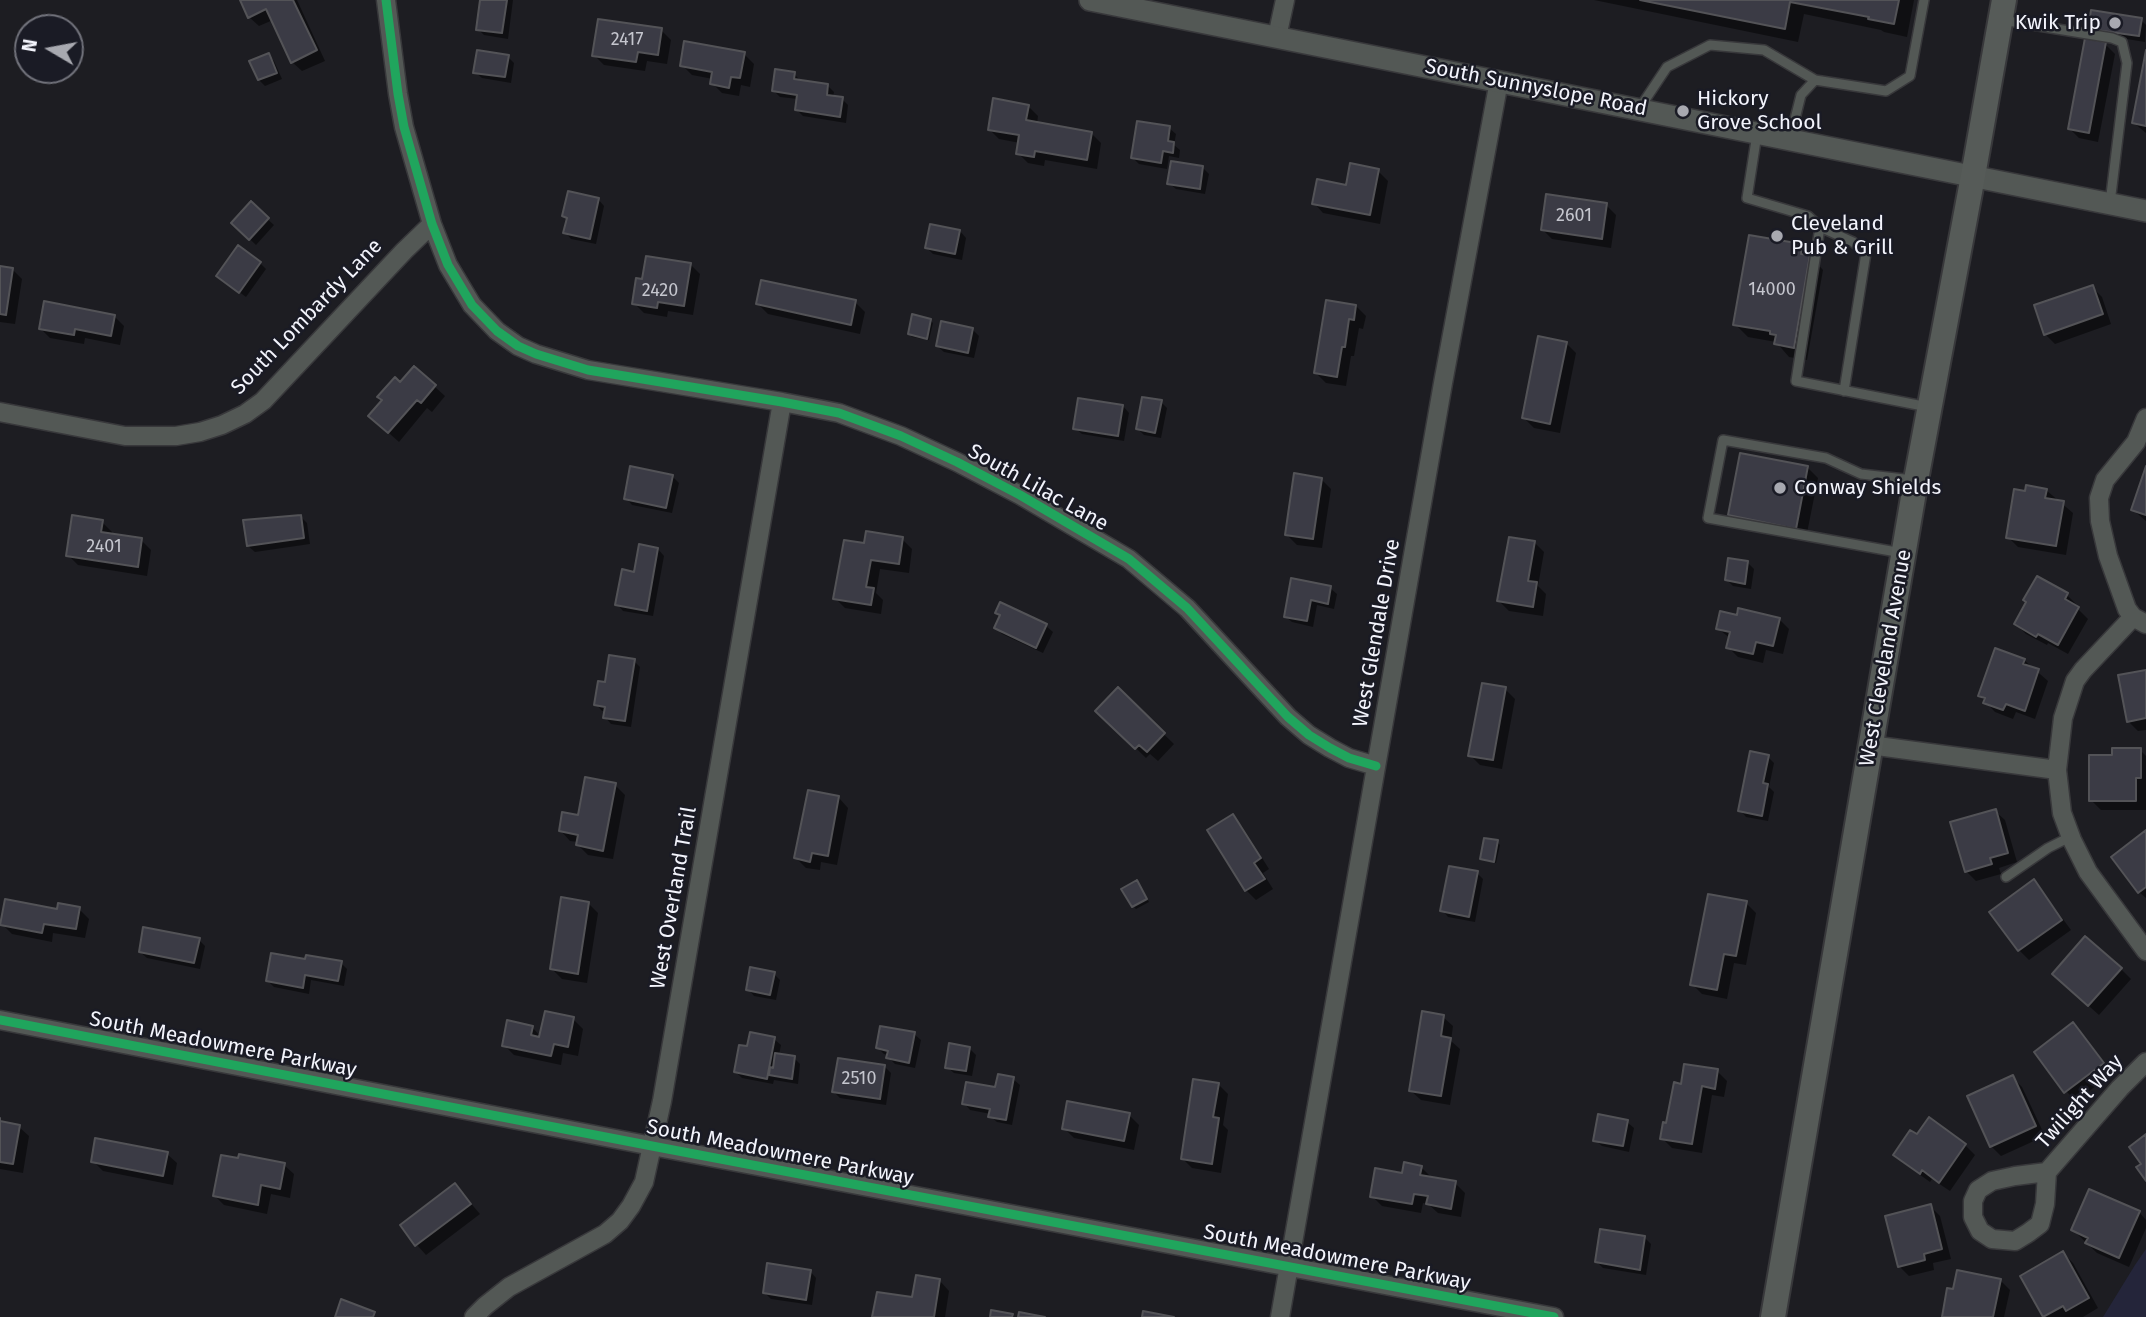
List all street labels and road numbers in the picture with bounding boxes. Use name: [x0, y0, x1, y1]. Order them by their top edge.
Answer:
street label: South Sunnyslope Road: [1423, 54, 1649, 122]
street label: South Lombardy Lane: [226, 234, 388, 400]
street label: South Lilac Lane: [964, 439, 1112, 537]
street label: West Glendale Drive: [1348, 537, 1406, 729]
street label: West Cleveland Avenue: [1855, 548, 1917, 768]
street label: West Overland Trail: [646, 805, 702, 991]
street label: South Meadowmere Parkway: [87, 1007, 359, 1083]
street label: Twilight Way: [2031, 1050, 2129, 1154]
street label: South Meadowmere Parkway: [644, 1115, 916, 1191]
street label: South Meadowmere Parkway: [1201, 1220, 1473, 1296]

